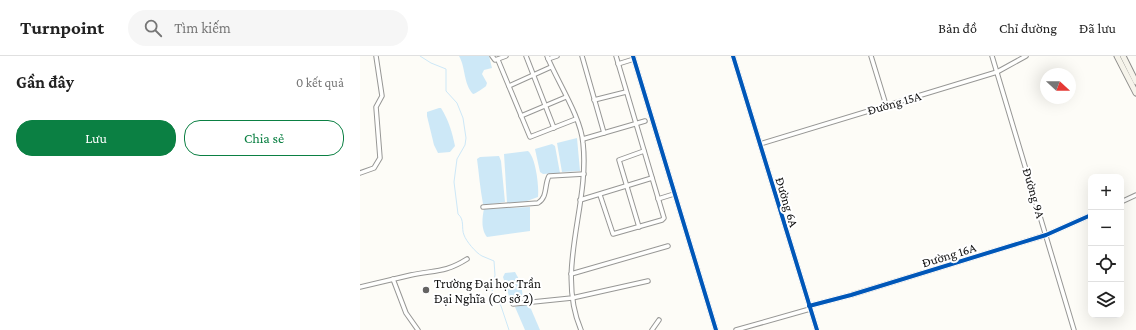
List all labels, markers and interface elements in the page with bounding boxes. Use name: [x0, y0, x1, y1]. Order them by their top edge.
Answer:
search box: [128, 10, 408, 46]
text: Turnpoint: [20, 17, 104, 38]
icon: search: [142, 17, 164, 39]
text: Tìm kiếm: [174, 20, 231, 36]
text: Bản đồ: [938, 20, 977, 36]
text: Chỉ đường: [999, 20, 1057, 36]
text: Đã lưu: [1079, 20, 1116, 36]
north arrow: [1040, 68, 1076, 104]
text: Gần đây: [16, 73, 74, 92]
text: 0 kết quả: [296, 75, 344, 90]
street label: Đường 15A: [865, 88, 923, 118]
button: Lưu: [16, 120, 176, 156]
button: Chia sẻ: [184, 120, 344, 156]
street label: Đường 9A: [1020, 166, 1048, 220]
map controls: [1088, 174, 1124, 318]
button: +: [1088, 174, 1124, 210]
street label: Đường 6A: [772, 175, 802, 229]
button: −: [1088, 210, 1124, 246]
street label: Đường 16A: [920, 239, 979, 270]
button: locate: [1088, 246, 1124, 282]
place label: Trường Đại học Trần Đại Nghĩa (Cơ sở 2): [434, 276, 541, 307]
button: layers: [1088, 282, 1124, 318]
marker: Trường Đại học Trần Đại Nghĩa (Cơ sở 2): [421, 285, 431, 295]

